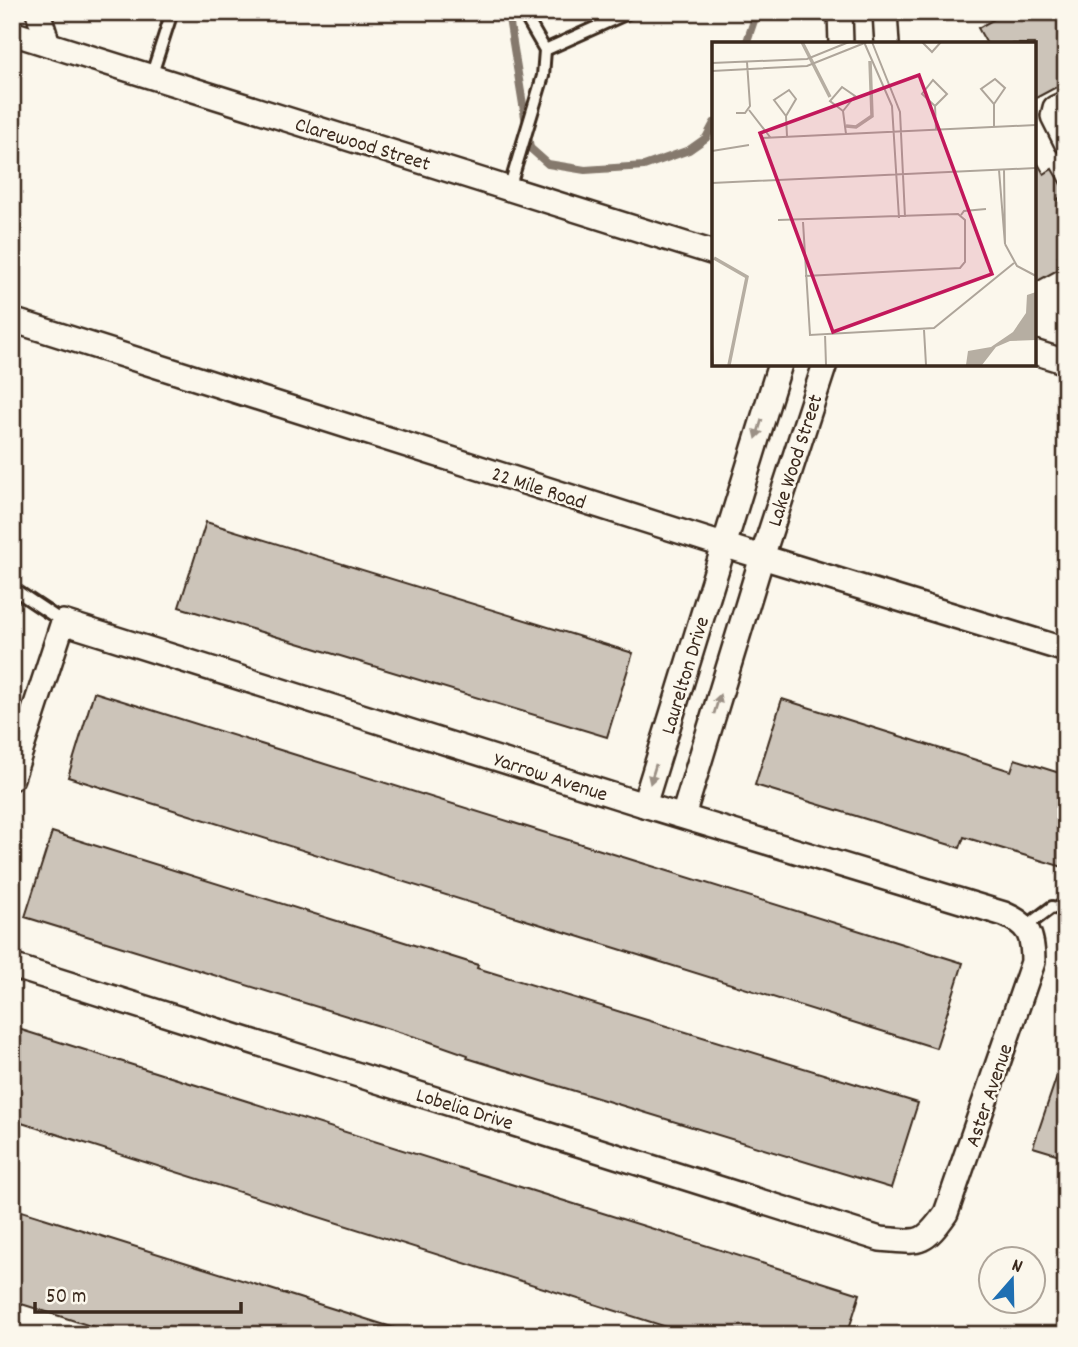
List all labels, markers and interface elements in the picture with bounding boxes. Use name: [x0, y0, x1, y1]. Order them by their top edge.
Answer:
inset map: [712, 42, 1036, 366]
street label: Clarewood Street: [291, 111, 434, 181]
street label: Lake Wood Street: [761, 391, 832, 531]
one-way arrow: [754, 419, 764, 440]
street label: 22 Mile Road: [487, 461, 589, 519]
street label: Laurelton Drive: [655, 613, 719, 738]
one-way arrow: [713, 694, 723, 715]
street label: Yarrow Avenue: [489, 746, 611, 811]
one-way arrow: [648, 764, 658, 785]
street label: Aster Avenue: [959, 1040, 1022, 1152]
street label: Lobelia Drive: [412, 1082, 516, 1140]
north arrow: [976, 1246, 1046, 1316]
text: N: [1008, 1253, 1026, 1282]
scale bar: [35, 1270, 242, 1314]
text: 50 m: [46, 1283, 86, 1313]

